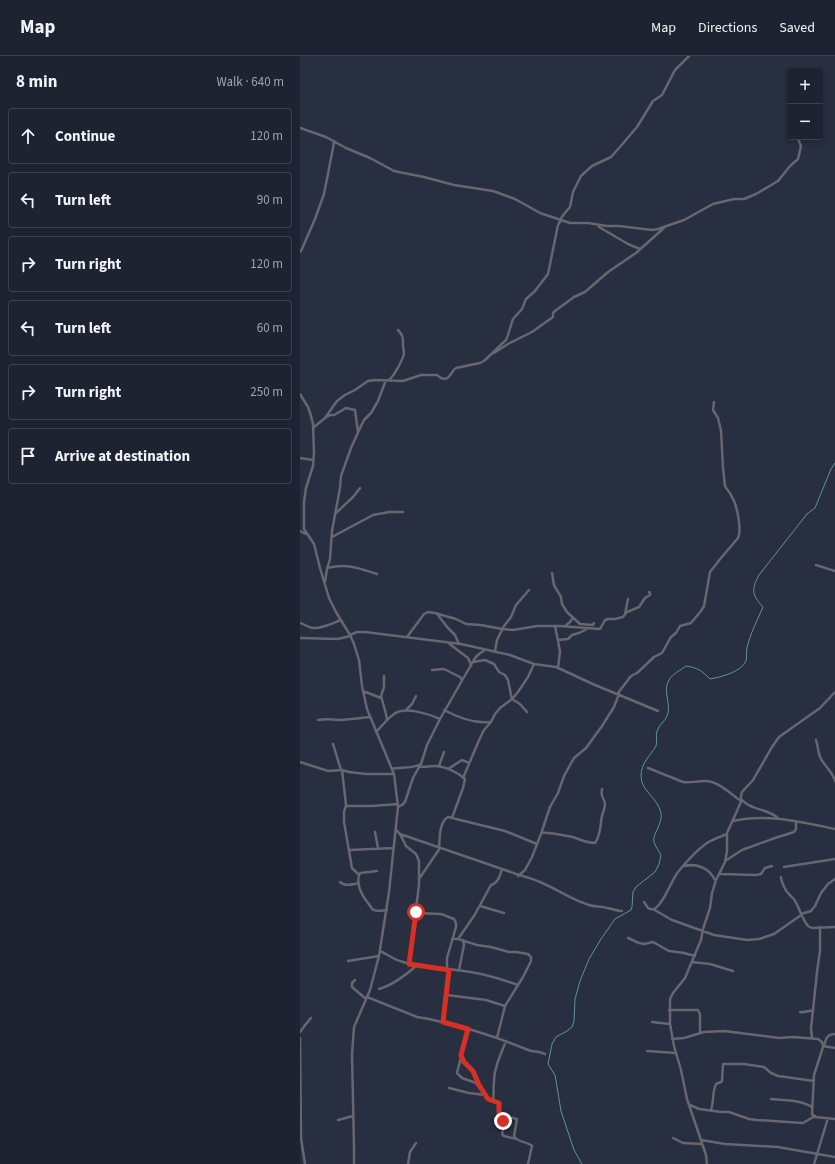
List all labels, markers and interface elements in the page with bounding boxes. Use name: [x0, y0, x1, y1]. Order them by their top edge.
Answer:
text: Map: [20, 14, 55, 41]
text: Map: [651, 18, 676, 38]
text: Directions: [698, 18, 757, 38]
text: Saved: [779, 18, 815, 38]
map controls: [787, 68, 823, 140]
button: +: [787, 68, 823, 104]
text: 8 min: [16, 70, 57, 94]
text: Walk · 640 m: [216, 73, 284, 91]
button: −: [787, 104, 823, 140]
icon: ahead: [17, 125, 39, 147]
text: Continue: [55, 126, 115, 147]
text: 120 m: [250, 127, 283, 145]
icon: left: [17, 189, 39, 211]
text: Turn left: [55, 190, 111, 211]
text: 90 m: [257, 191, 283, 209]
icon: right: [17, 253, 39, 275]
text: Turn right: [55, 254, 121, 275]
text: 120 m: [250, 255, 283, 273]
icon: left: [17, 317, 39, 339]
text: Turn left: [55, 318, 111, 339]
text: 60 m: [257, 319, 283, 337]
icon: right: [17, 381, 39, 403]
text: Turn right: [55, 382, 121, 403]
text: 250 m: [250, 383, 283, 401]
icon: arrive: [17, 445, 39, 467]
text: Arrive at destination: [55, 446, 190, 467]
route start: [407, 903, 425, 921]
route end: [494, 1112, 512, 1130]

